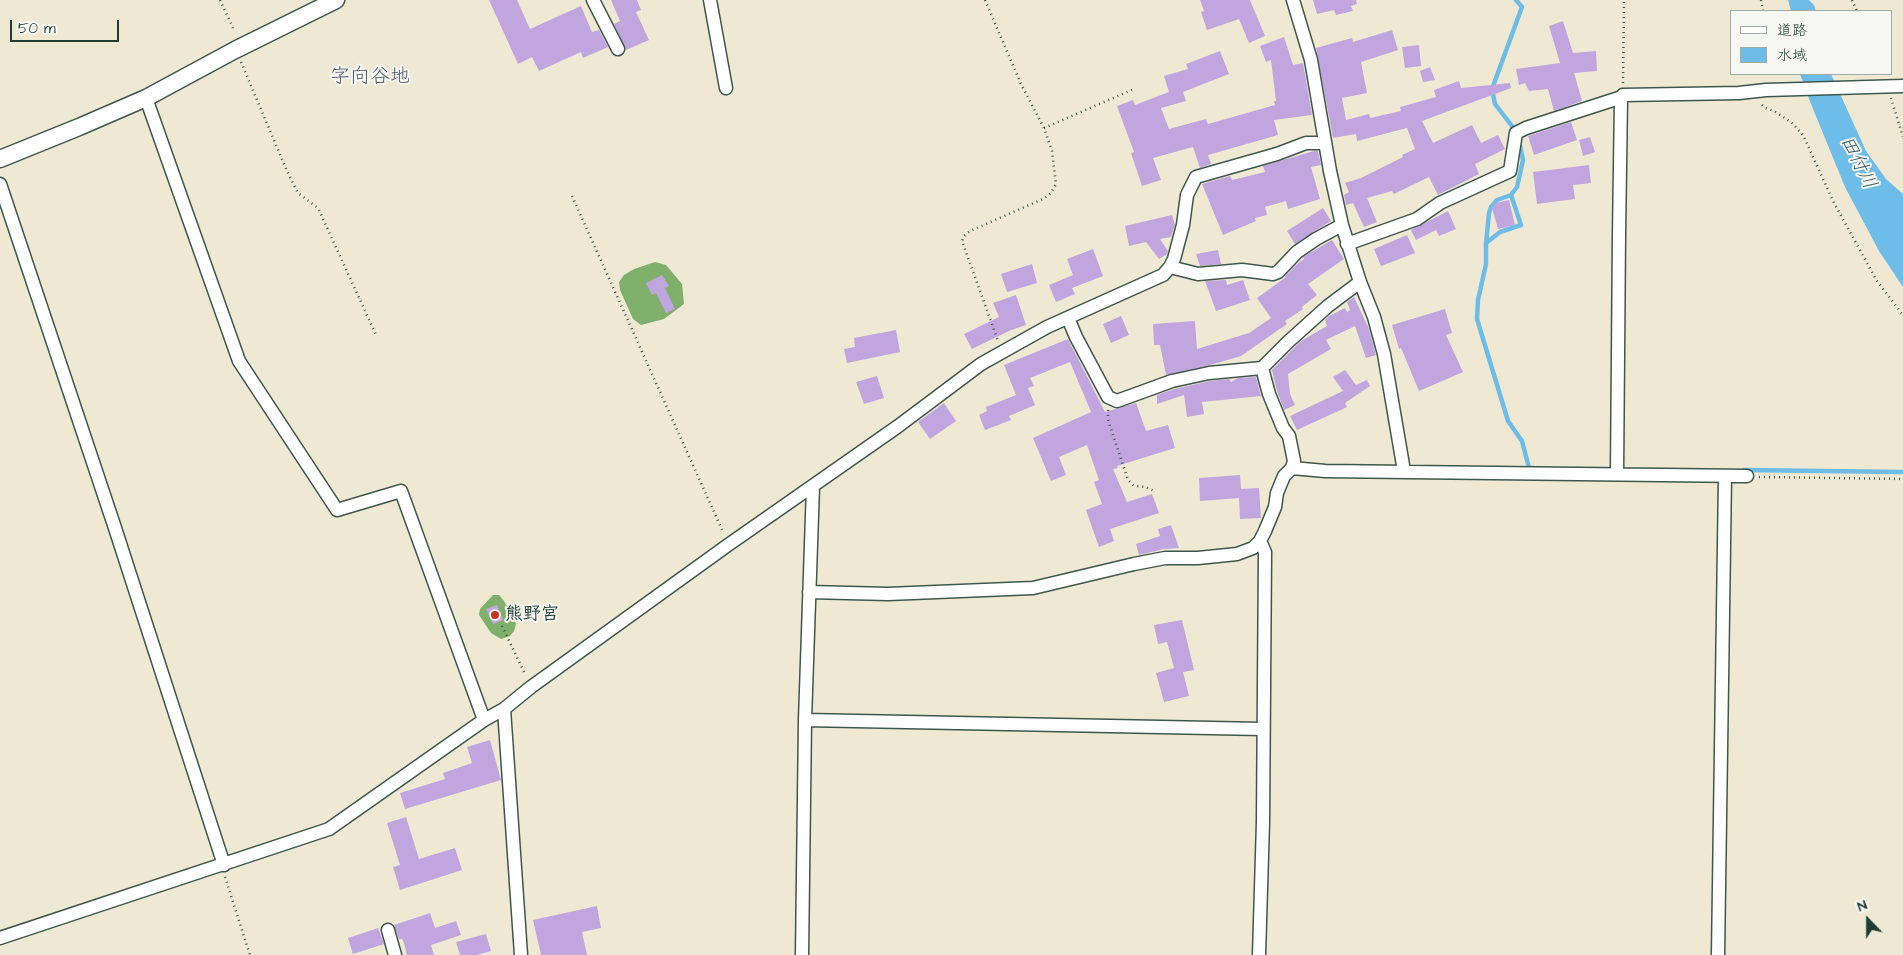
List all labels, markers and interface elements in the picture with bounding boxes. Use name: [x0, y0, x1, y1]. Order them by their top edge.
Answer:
scale bar: [12, 10, 121, 42]
legend: [1730, 10, 1893, 75]
text: 50 m: [18, 18, 56, 39]
text: 道路: [1777, 20, 1807, 41]
text: 水域: [1777, 45, 1807, 66]
district label: 字向谷地: [330, 66, 410, 90]
water label: 田付川: [1834, 132, 1880, 194]
place label: 熊野宮: [505, 604, 559, 626]
marker: 熊野宮: [489, 609, 501, 621]
north arrow: [1843, 895, 1893, 945]
text: N: [1855, 895, 1870, 917]

